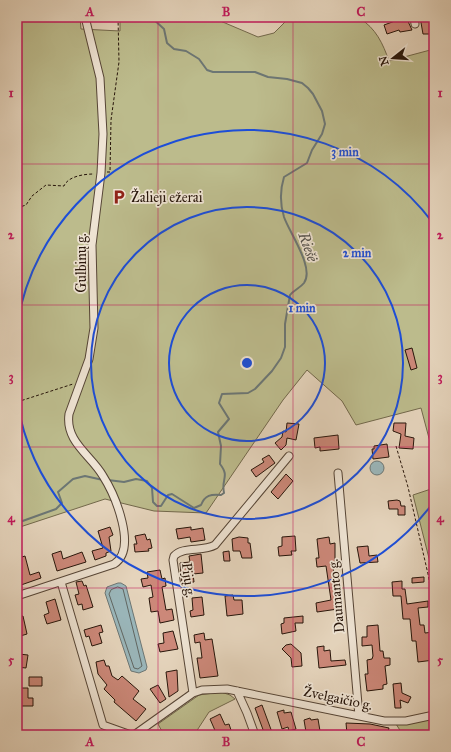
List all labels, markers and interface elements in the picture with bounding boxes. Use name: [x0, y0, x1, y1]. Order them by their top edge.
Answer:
text: A: [85, 4, 95, 20]
text: B: [222, 4, 231, 20]
text: C: [357, 4, 366, 20]
north arrow: [373, 38, 413, 78]
text: N: [376, 54, 391, 67]
text: 1: [8, 85, 14, 101]
text: 1: [437, 85, 443, 101]
text: 3 min: [331, 145, 359, 160]
place label: Žalieji ežerai: [131, 187, 203, 206]
parking icon: Žalieji ežerai: [110, 188, 128, 206]
text: 2: [8, 227, 15, 243]
text: 2: [437, 227, 444, 243]
water label: Riešė: [294, 229, 322, 265]
street label: Gulbinų g.: [73, 233, 90, 293]
text: 2 min: [343, 246, 372, 260]
text: 1 min: [288, 301, 316, 315]
centre of rings: [240, 356, 254, 370]
text: 3: [8, 369, 14, 385]
text: 3: [437, 369, 443, 385]
text: 4: [7, 510, 15, 526]
text: 4: [436, 510, 444, 526]
street label: Daumanto g.: [325, 558, 348, 634]
street label: Pijų g.: [178, 562, 199, 599]
text: 5: [8, 652, 15, 668]
text: 5: [437, 652, 444, 668]
street label: Žvelgaičio g.: [302, 681, 374, 714]
text: A: [85, 734, 95, 750]
text: B: [222, 734, 231, 750]
text: C: [357, 734, 366, 750]

